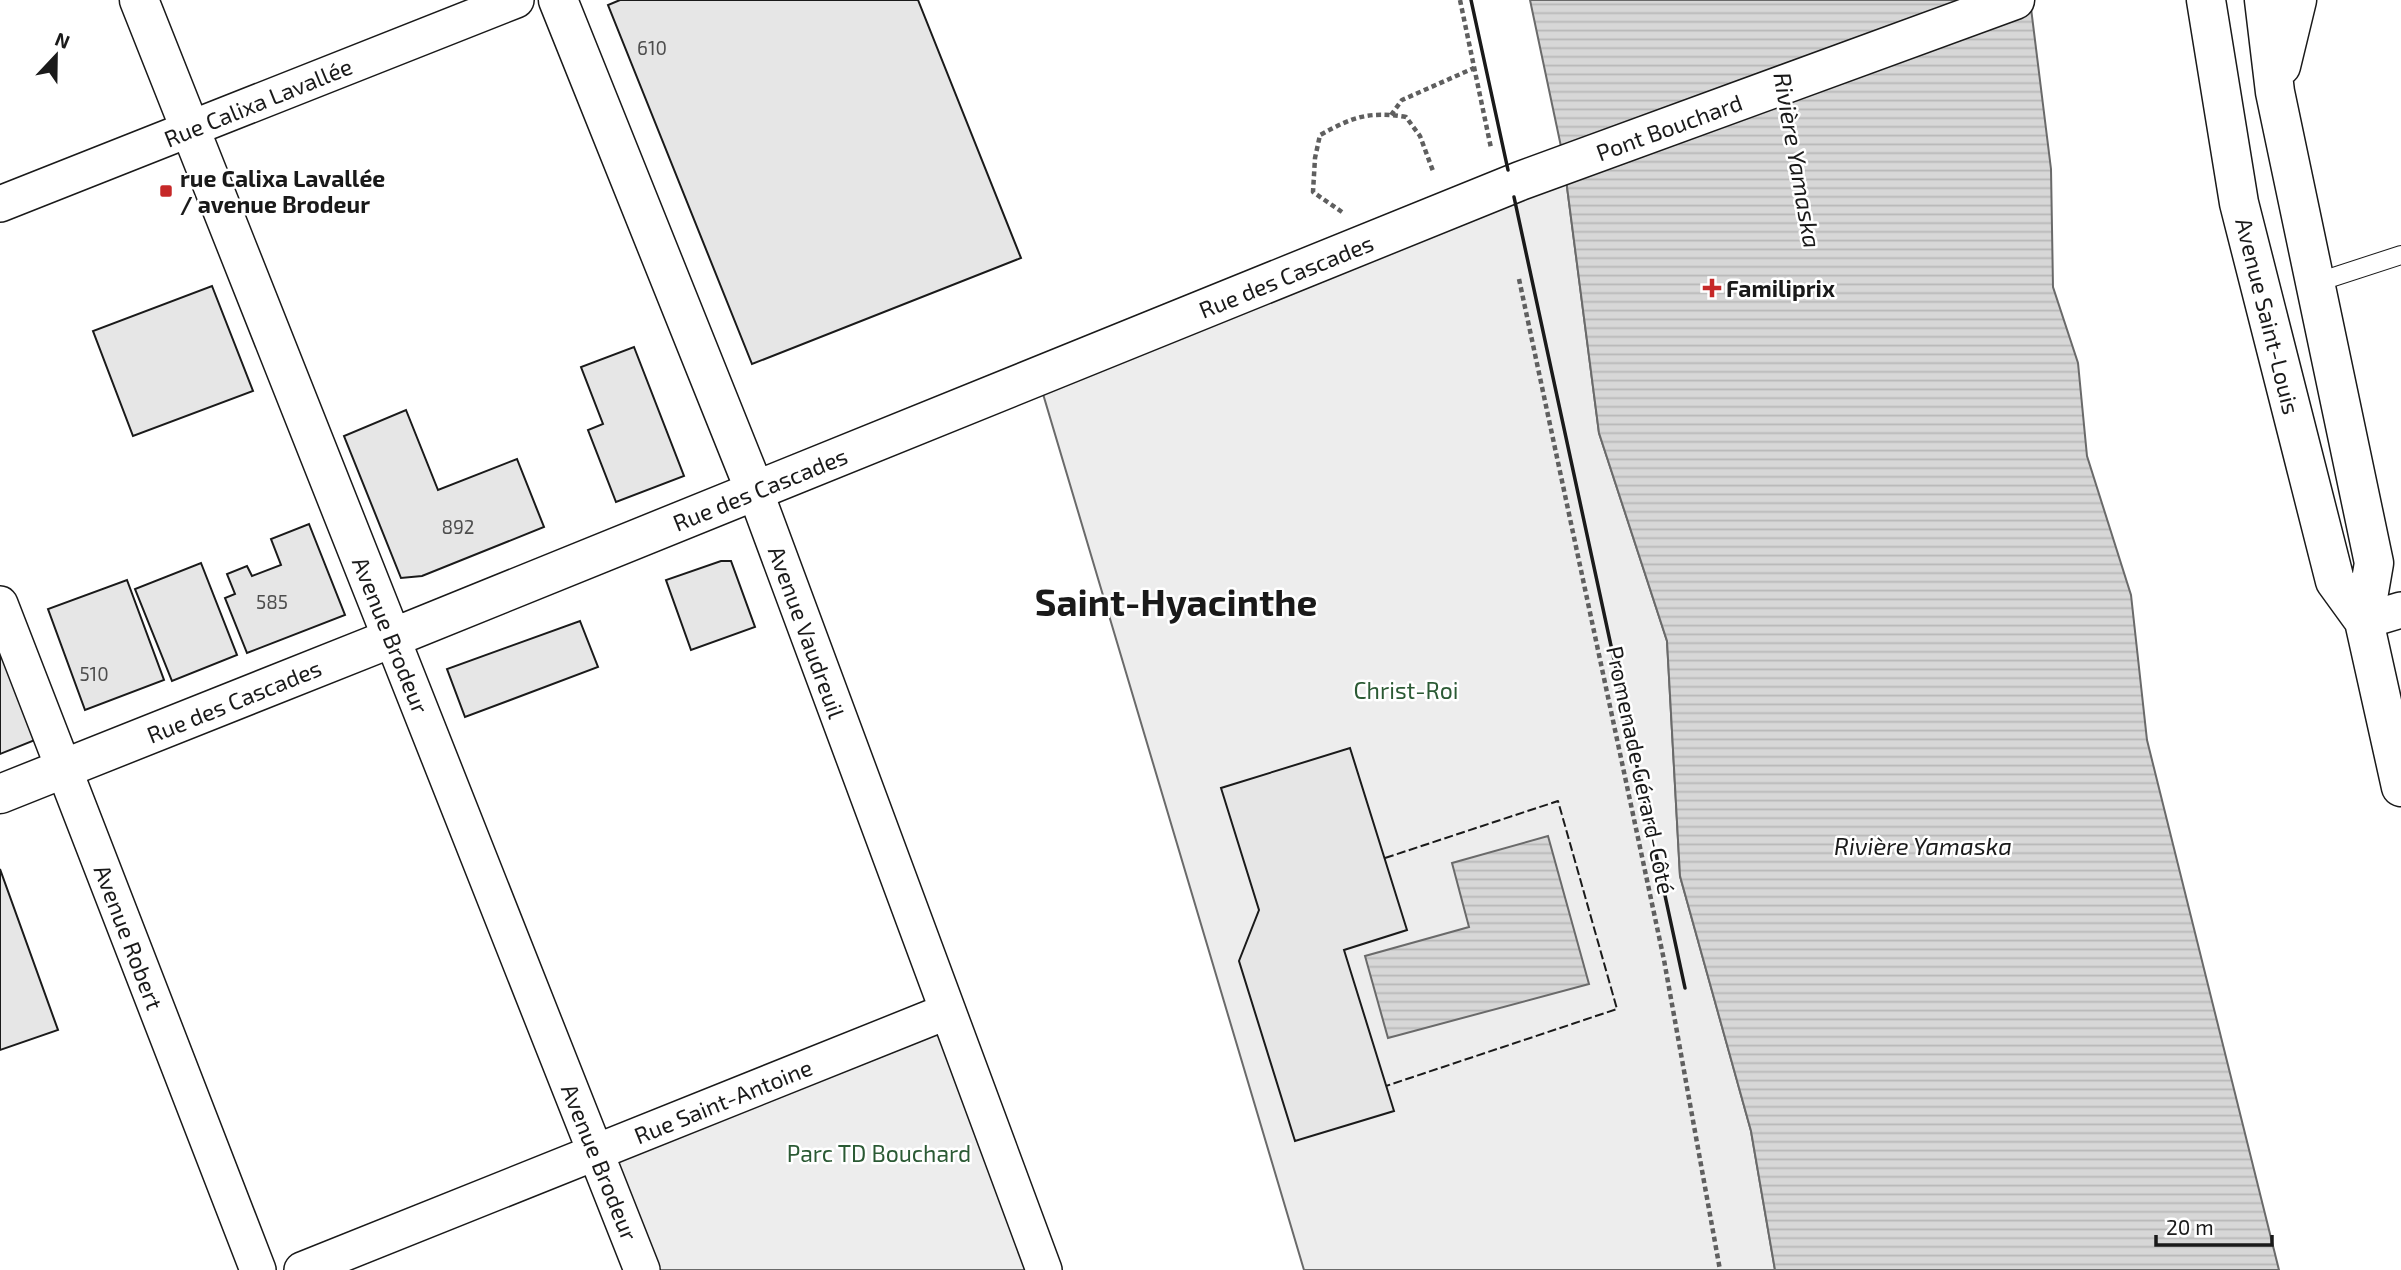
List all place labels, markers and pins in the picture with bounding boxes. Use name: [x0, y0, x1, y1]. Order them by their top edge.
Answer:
place label: rue Calixa Lavallée / avenue Brodeur: [180, 164, 385, 218]
marker: rue Calixa Lavallée / avenue Brodeur: [158, 183, 174, 199]
place label: Familiprix: [1726, 274, 1835, 302]
marker: Familiprix: [1704, 280, 1720, 296]

